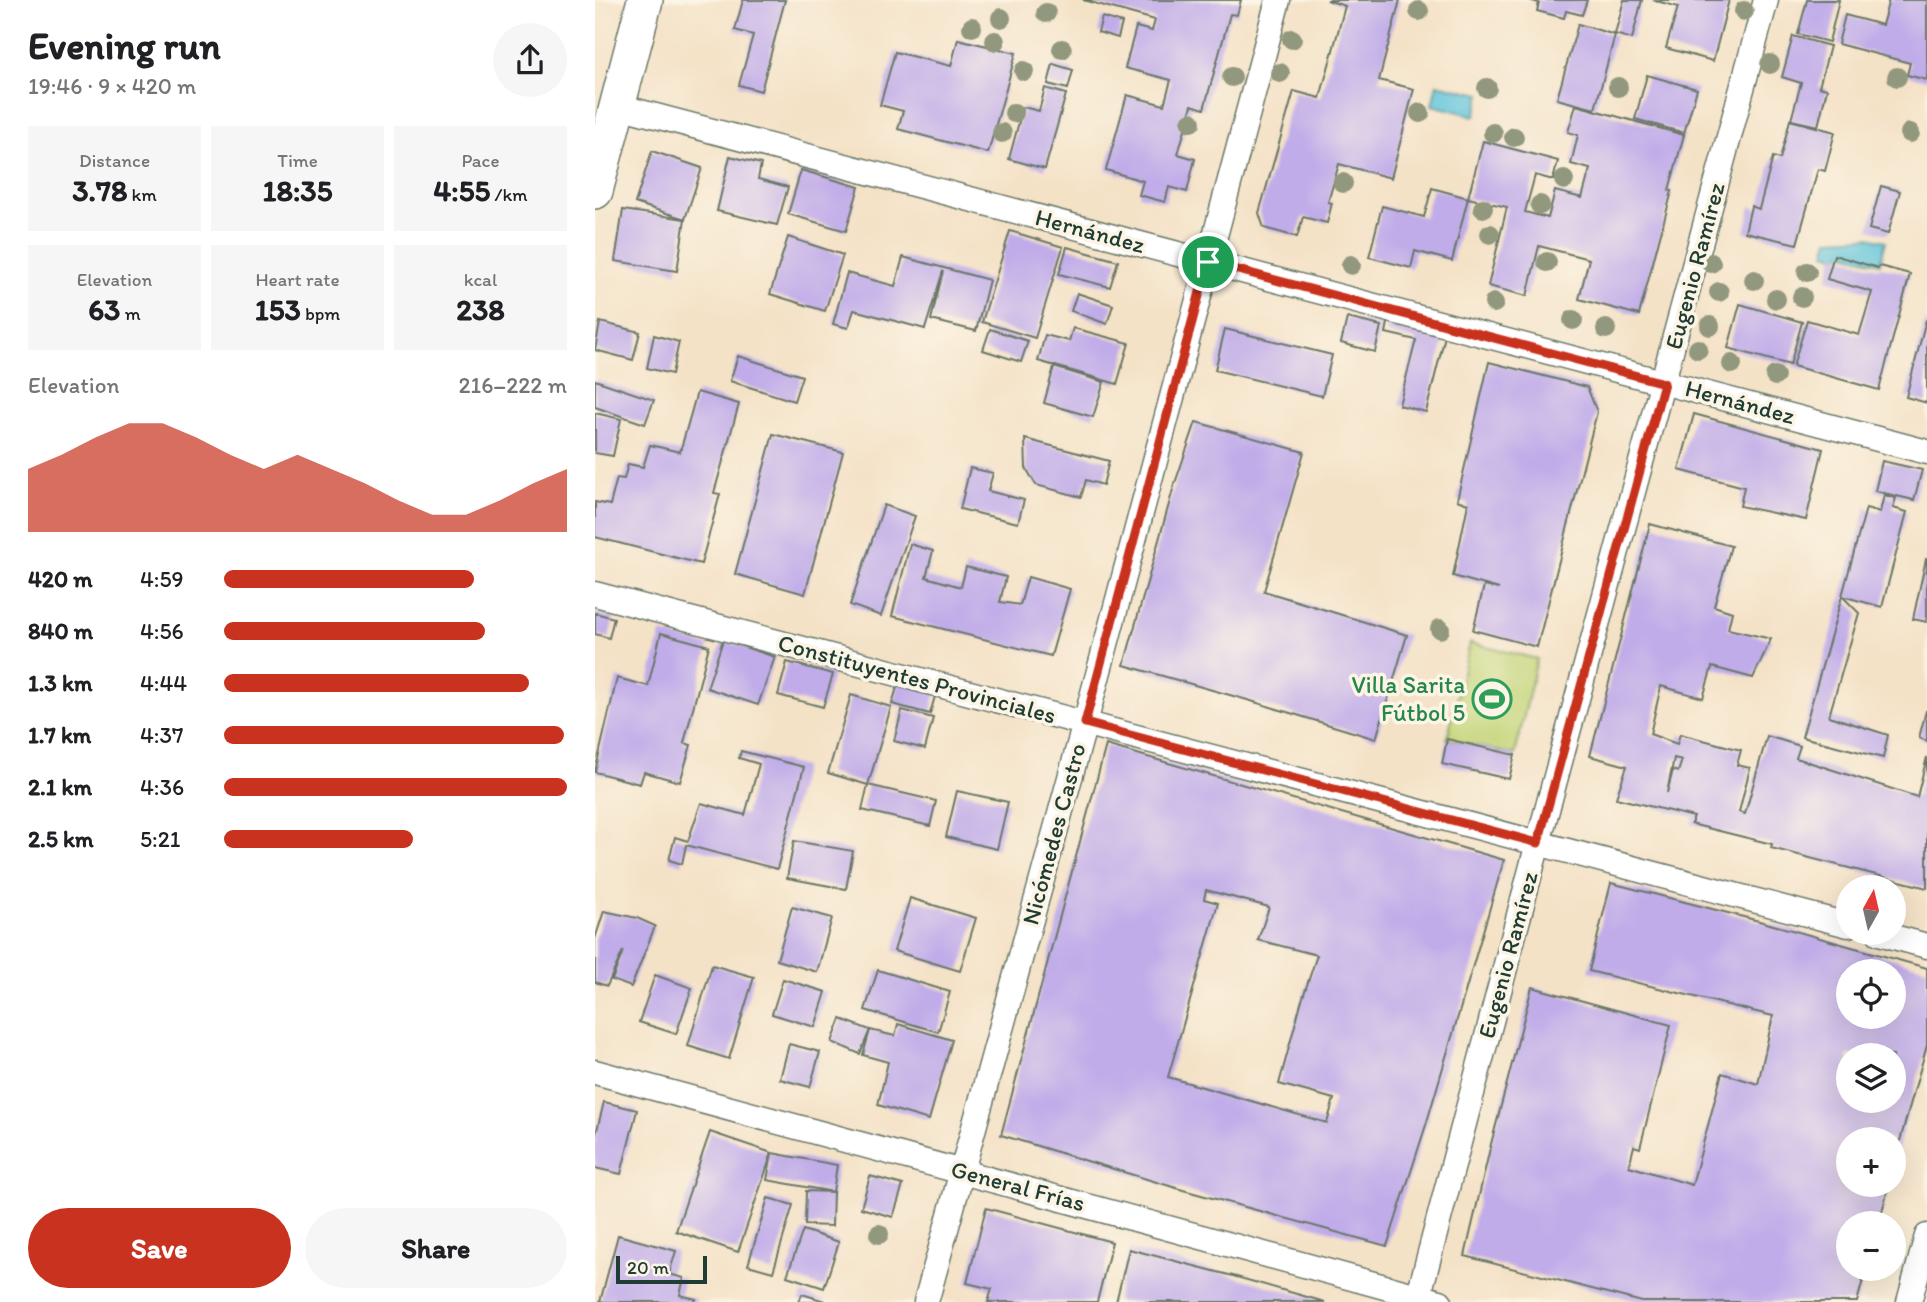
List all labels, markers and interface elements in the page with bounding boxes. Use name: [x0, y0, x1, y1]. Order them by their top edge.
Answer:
text: Evening run: [28, 23, 221, 69]
button: share: [493, 23, 567, 97]
text: 19:46 · 9 × 420 m: [28, 72, 196, 100]
text: Distance: [79, 149, 150, 172]
text: Time: [277, 149, 318, 172]
text: Pace: [461, 149, 500, 172]
text: 3.78: [72, 172, 127, 209]
text: 18:35: [263, 172, 332, 209]
text: 4:55: [433, 172, 490, 209]
street label: Eugenio Ramírez: [1658, 179, 1731, 352]
text: km: [127, 183, 157, 206]
text: /km: [490, 183, 528, 206]
street label: Hernández: [1032, 202, 1148, 259]
pin: [1178, 232, 1238, 292]
icon: arrive: [1189, 243, 1227, 281]
text: Elevation: [77, 268, 152, 291]
text: Heart rate: [255, 268, 340, 291]
text: kcal: [464, 268, 497, 291]
text: 63: [88, 291, 120, 328]
text: 153: [255, 291, 301, 328]
text: 238: [456, 291, 505, 328]
text: m: [120, 302, 141, 325]
text: bpm: [301, 302, 340, 325]
text: Elevation: [28, 371, 119, 399]
text: 216–222 m: [458, 371, 567, 399]
street label: Hernández: [1682, 373, 1798, 430]
text: 420 m: [28, 565, 93, 593]
text: 4:59: [140, 565, 184, 593]
text: 840 m: [28, 617, 93, 645]
text: 4:56: [140, 617, 184, 645]
street label: Constituyentes Provinciales: [775, 627, 1059, 730]
text: 1.3 km: [28, 669, 92, 697]
text: 4:44: [140, 669, 187, 697]
place label: Villa Sarita Fútbol 5: [1351, 670, 1465, 727]
sports icon: Villa Sarita Fútbol 5: [1471, 678, 1513, 720]
text: 1.7 km: [28, 721, 91, 749]
text: 4:37: [140, 721, 183, 749]
street label: Nicómedes Castro: [1015, 740, 1092, 928]
text: 2.1 km: [28, 773, 92, 801]
text: 4:36: [140, 773, 184, 801]
text: 2.5 km: [28, 825, 93, 853]
text: 5:21: [140, 825, 180, 853]
street label: Eugenio Ramírez: [1471, 868, 1544, 1041]
north arrow: [1836, 875, 1906, 945]
map controls: [1836, 875, 1906, 1281]
button: locate: [1836, 959, 1906, 1029]
button: layers: [1836, 1043, 1906, 1113]
button: +: [1836, 1127, 1906, 1197]
street label: General Frías: [948, 1154, 1088, 1217]
button: Save: [28, 1208, 291, 1288]
button: Share: [305, 1208, 567, 1288]
button: −: [1836, 1211, 1906, 1281]
scale bar: [616, 1253, 707, 1285]
text: 20 m: [627, 1256, 669, 1279]

